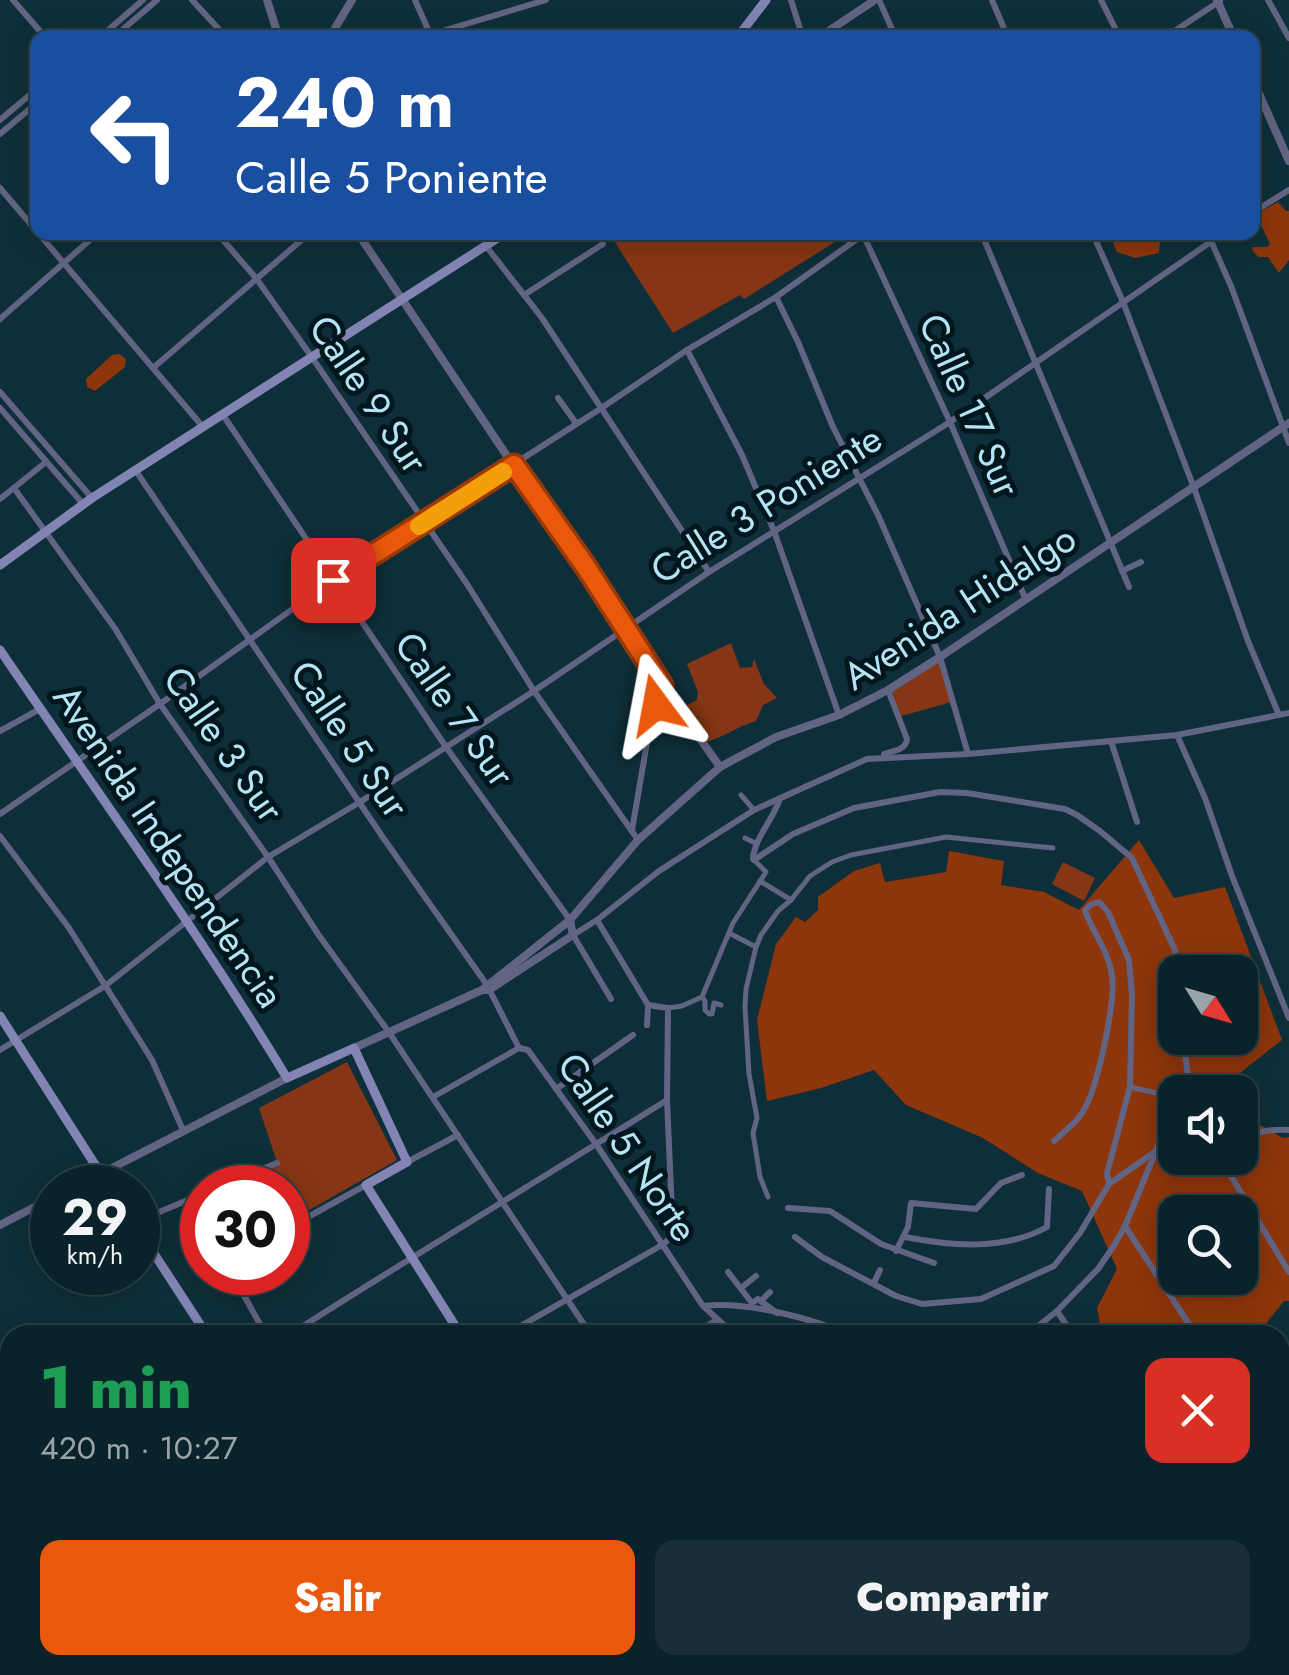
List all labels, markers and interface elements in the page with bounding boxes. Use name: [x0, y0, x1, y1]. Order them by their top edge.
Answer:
text: 240 m: [235, 52, 455, 153]
icon: left: [70, 70, 200, 200]
text: Calle 5 Poniente: [235, 145, 548, 210]
street label: Calle 9 Sur: [296, 304, 442, 484]
street label: Calle 17 Sur: [905, 305, 1035, 505]
street label: Calle 3 Poniente: [640, 411, 892, 597]
street label: Avenida Hidalgo: [832, 511, 1086, 703]
pin: [291, 538, 376, 623]
icon: arrive: [306, 553, 361, 608]
street label: Calle 7 Sur: [381, 620, 529, 798]
street label: Calle 5 Sur: [277, 649, 423, 829]
position arrow: [604, 653, 708, 757]
street label: Calle 3 Sur: [150, 655, 298, 833]
street label: Avenida Independencia: [40, 673, 298, 1019]
north arrow: [1158, 955, 1258, 1055]
map controls: [1158, 955, 1258, 1295]
street label: Calle 5 Norte: [544, 1041, 712, 1253]
button: sound: [1158, 1075, 1258, 1175]
speed limit sign: 30: [180, 1165, 310, 1295]
text: 29: [62, 1181, 128, 1254]
button: search: [1158, 1195, 1258, 1295]
text: km/h: [67, 1237, 123, 1273]
text: 1 min: [40, 1344, 192, 1431]
button: close: [1145, 1358, 1250, 1463]
text: 420 m · 10:27: [40, 1425, 238, 1471]
button: Salir: [40, 1540, 635, 1655]
button: Compartir: [655, 1540, 1250, 1655]

